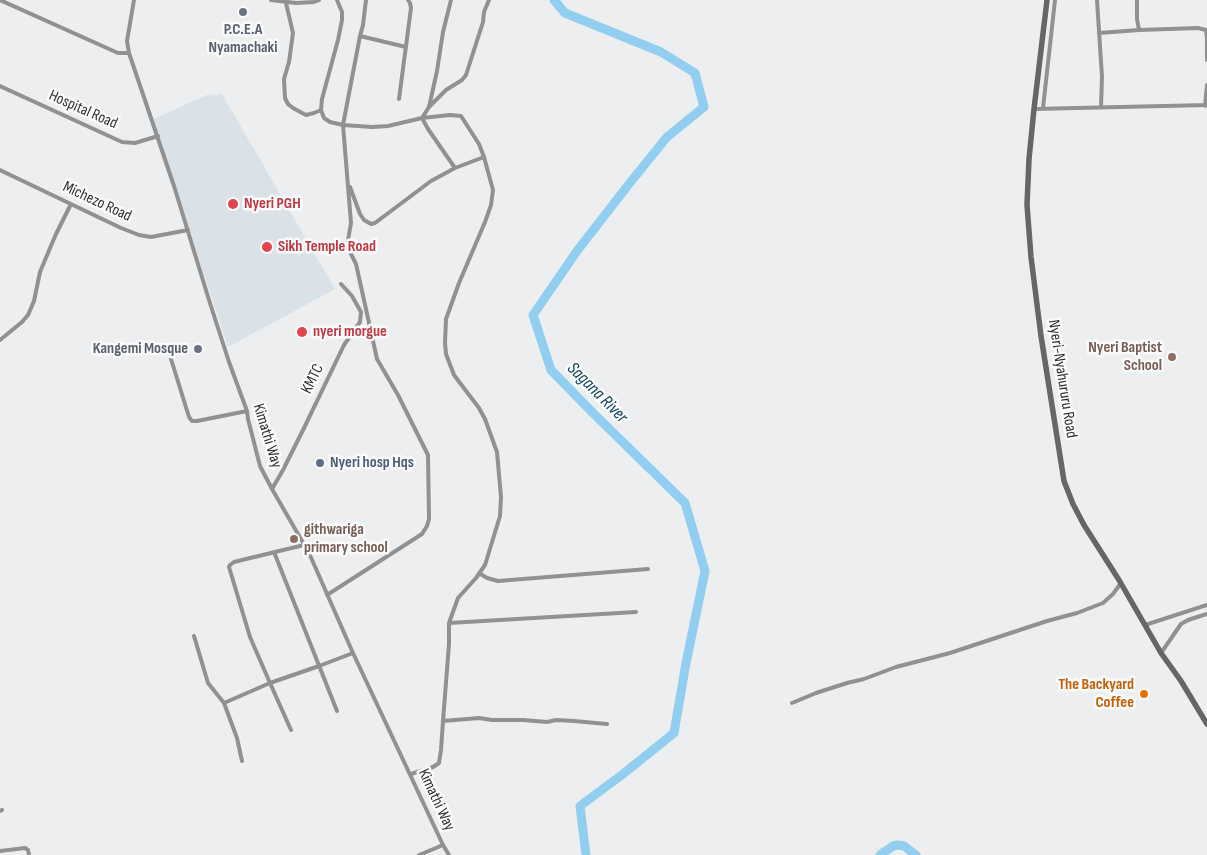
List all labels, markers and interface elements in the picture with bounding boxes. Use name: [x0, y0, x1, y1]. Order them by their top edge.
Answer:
marker: P.C.E.A Nyamachaki: [237, 6, 249, 18]
place label: P.C.E.A Nyamachaki: [208, 20, 278, 58]
street label: Hospital Road: [46, 86, 120, 134]
street label: Michezo Road: [60, 178, 134, 226]
place label: Nyeri PGH: [244, 194, 301, 214]
marker: Nyeri PGH: [226, 197, 240, 211]
place label: Sikh Temple Road: [278, 237, 376, 257]
marker: Sikh Temple Road: [260, 240, 274, 254]
street label: Nyeri-Nyahururu Road: [1043, 318, 1081, 440]
place label: nyeri morgue: [313, 322, 387, 342]
marker: nyeri morgue: [295, 325, 309, 339]
place label: Nyeri Baptist School: [1088, 338, 1162, 376]
place label: Kangemi Mosque: [93, 339, 188, 359]
marker: Kangemi Mosque: [192, 343, 204, 355]
marker: Nyeri Baptist School: [1166, 351, 1178, 363]
water label: Sagana River: [562, 358, 632, 428]
street label: KMTC: [298, 361, 328, 397]
street label: Kimathi Way: [248, 402, 286, 470]
place label: Nyeri hosp Hqs: [330, 453, 414, 473]
marker: Nyeri hosp Hqs: [314, 457, 326, 469]
place label: githwariga primary school: [304, 520, 388, 558]
marker: githwariga primary school: [288, 533, 300, 545]
place label: The Backyard Coffee: [1058, 675, 1134, 713]
marker: The Backyard Coffee: [1138, 688, 1150, 700]
street label: Kimathi Way: [413, 766, 459, 834]

